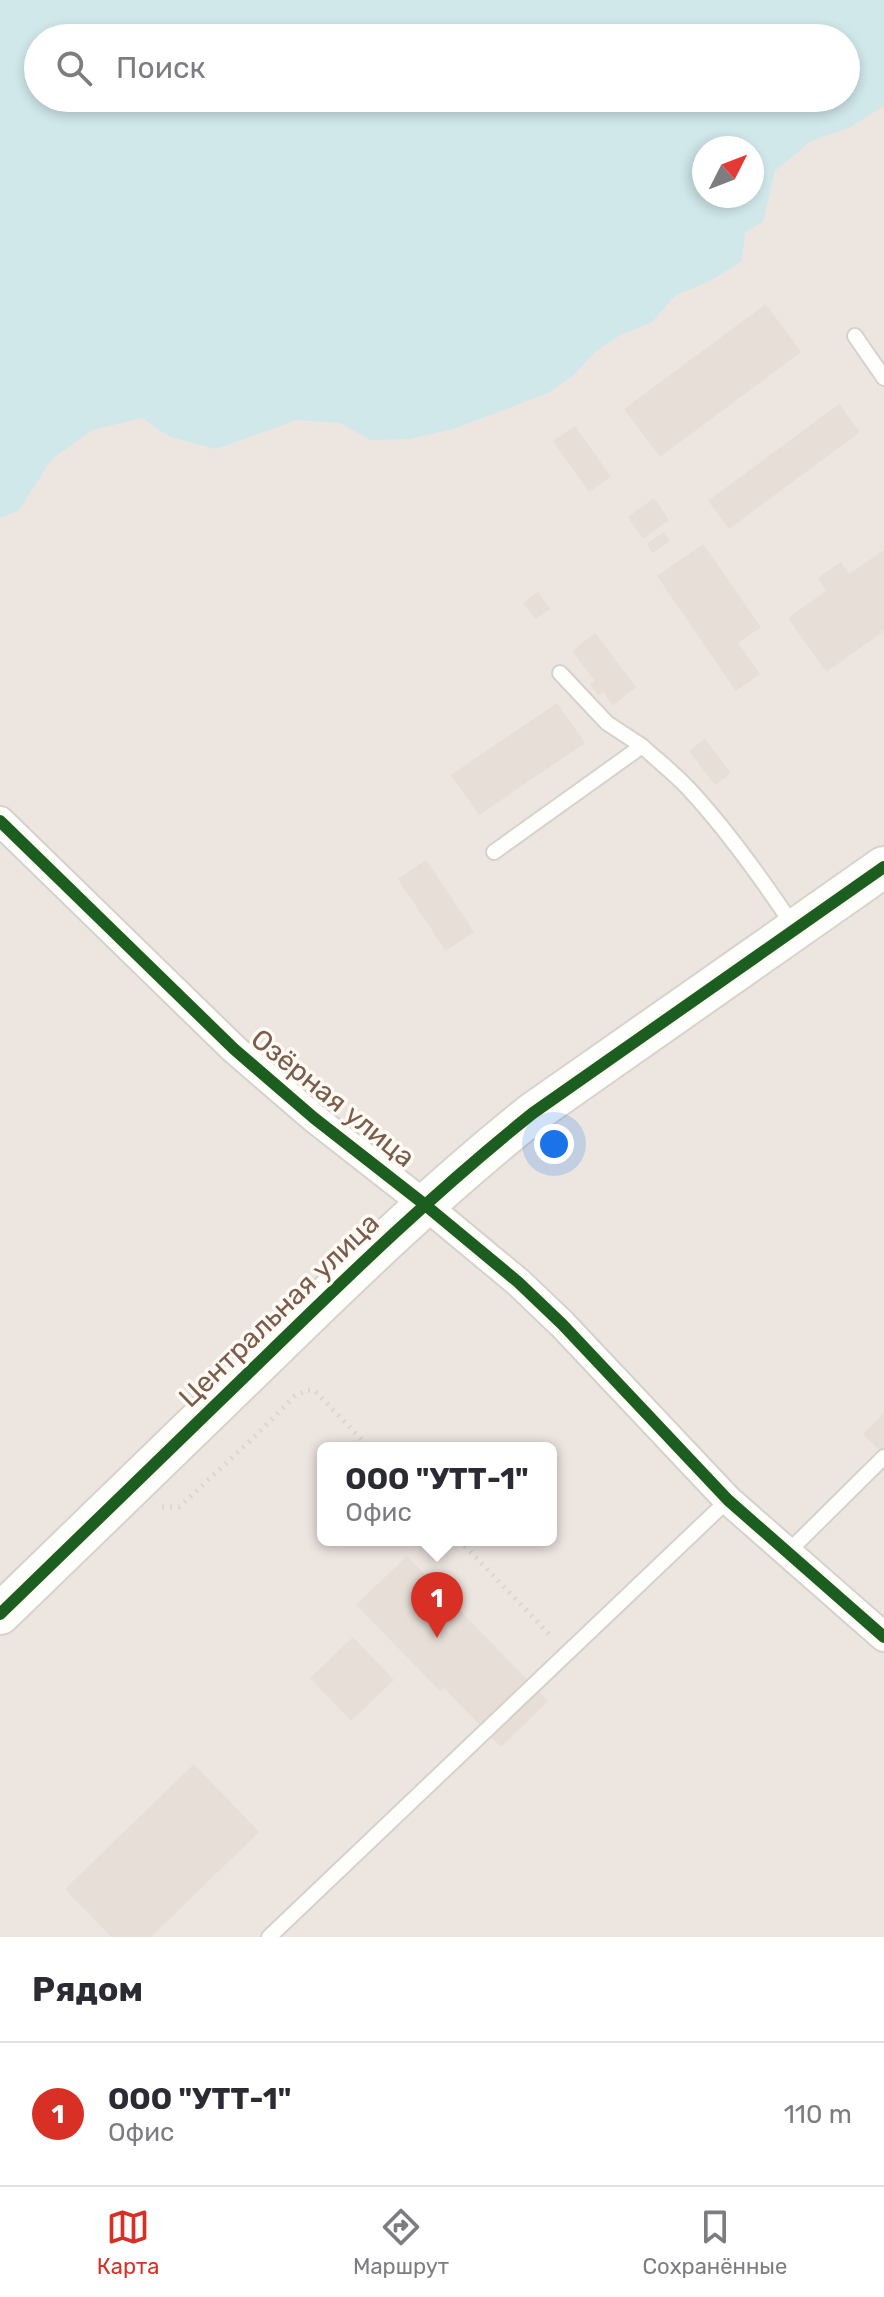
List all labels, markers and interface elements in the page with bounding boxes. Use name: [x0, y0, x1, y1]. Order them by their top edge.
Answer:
search box: [24, 24, 860, 112]
icon: search: [52, 46, 96, 90]
text: Поиск: [116, 50, 206, 86]
north arrow: [692, 136, 764, 208]
street label: Озёрная улица: [245, 1022, 421, 1174]
your location: [534, 1124, 574, 1164]
street label: Центральная улица: [172, 1206, 386, 1414]
popup: [317, 1442, 557, 1546]
text: ООО "УТТ-1": [345, 1461, 529, 1497]
text: Офис: [345, 1497, 412, 1528]
pin: 1: [411, 1572, 463, 1638]
text: Рядом: [32, 1969, 143, 2010]
text: ООО "УТТ-1": [108, 2081, 291, 2117]
text: 1: [52, 2099, 64, 2130]
text: 110 m: [784, 2099, 852, 2130]
text: Офис: [108, 2117, 174, 2148]
tab: Карта: [97, 2205, 159, 2280]
tab: Маршрут: [353, 2205, 449, 2280]
tab: Сохранённые: [642, 2205, 787, 2280]

